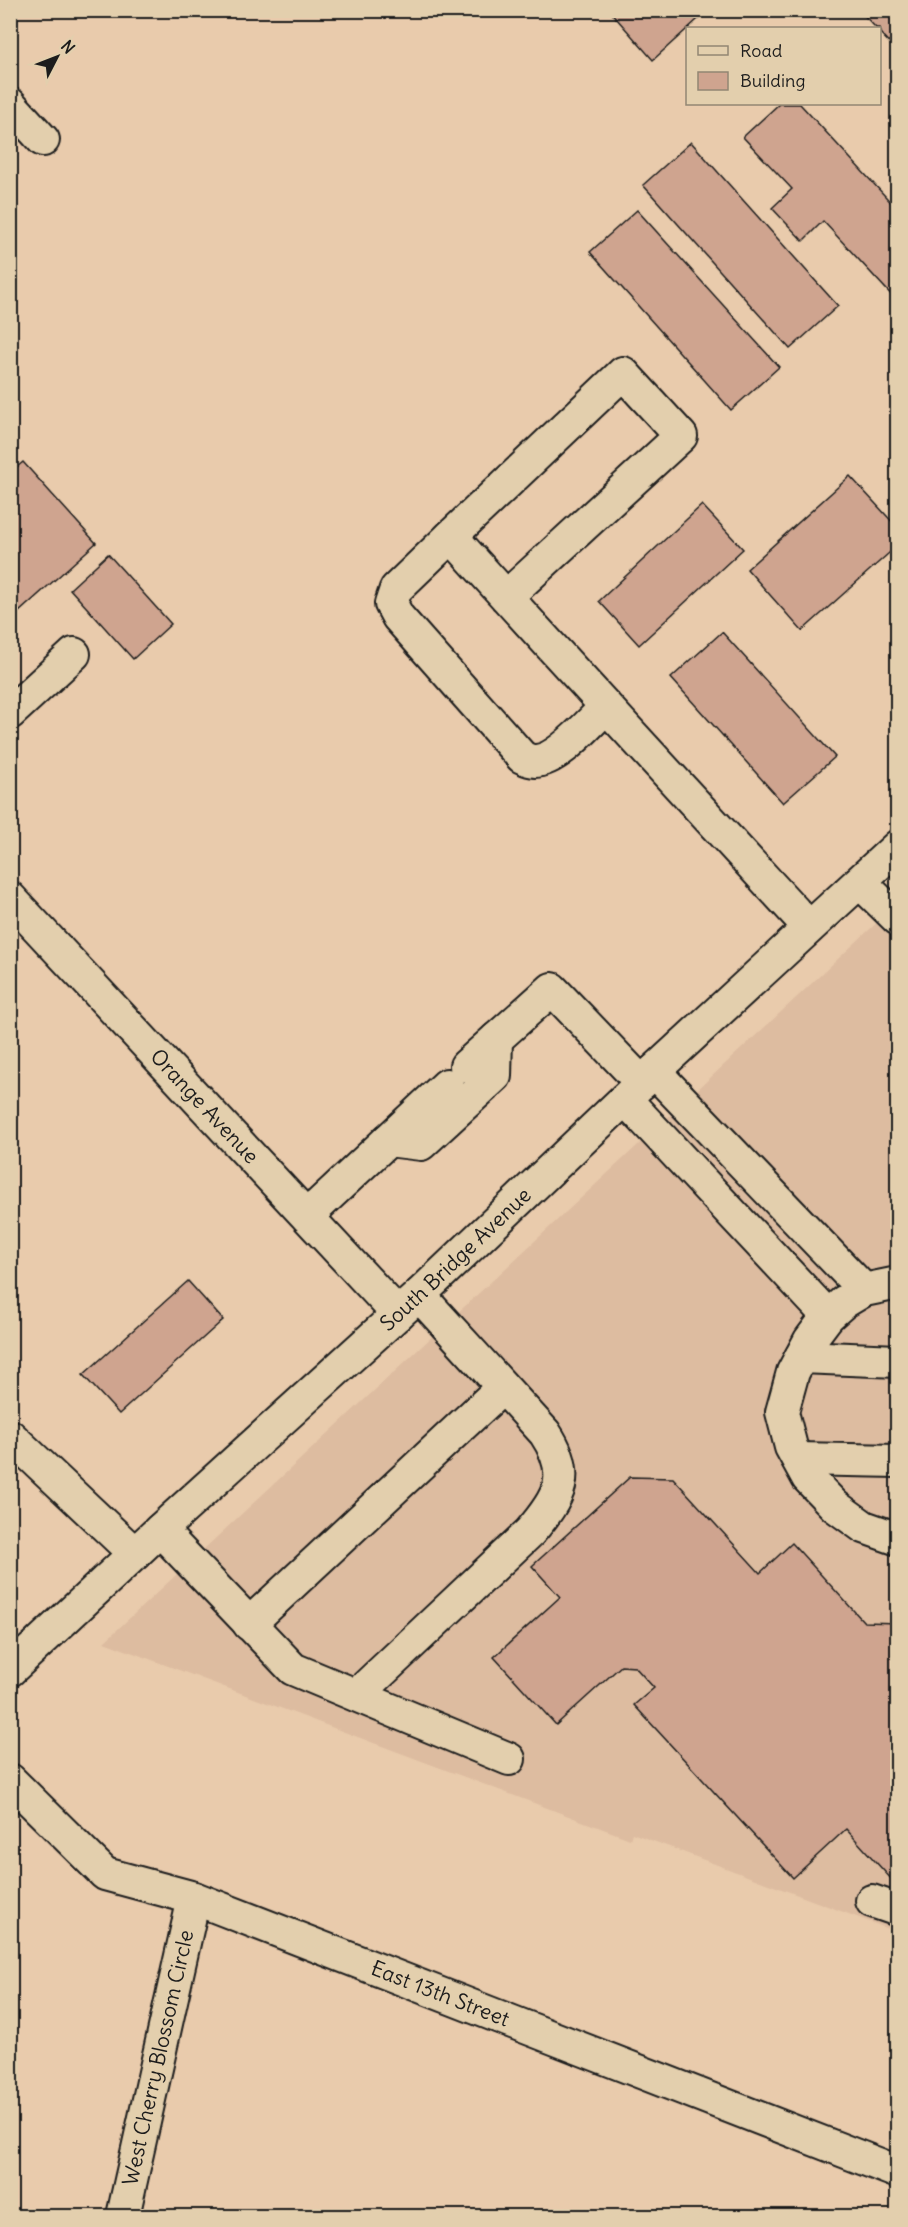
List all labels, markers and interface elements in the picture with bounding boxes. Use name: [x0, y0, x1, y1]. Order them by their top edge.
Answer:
north arrow: [27, 27, 87, 87]
legend: [686, 27, 881, 105]
text: N: [57, 36, 79, 58]
text: Road: [740, 39, 783, 62]
text: Building: [740, 69, 805, 92]
street label: Orange Avenue: [145, 1043, 265, 1169]
street label: South Bridge Avenue: [374, 1181, 537, 1337]
street label: West Cherry Blossom Circle: [116, 1927, 199, 2188]
street label: East 13th Street: [367, 1954, 513, 2032]

